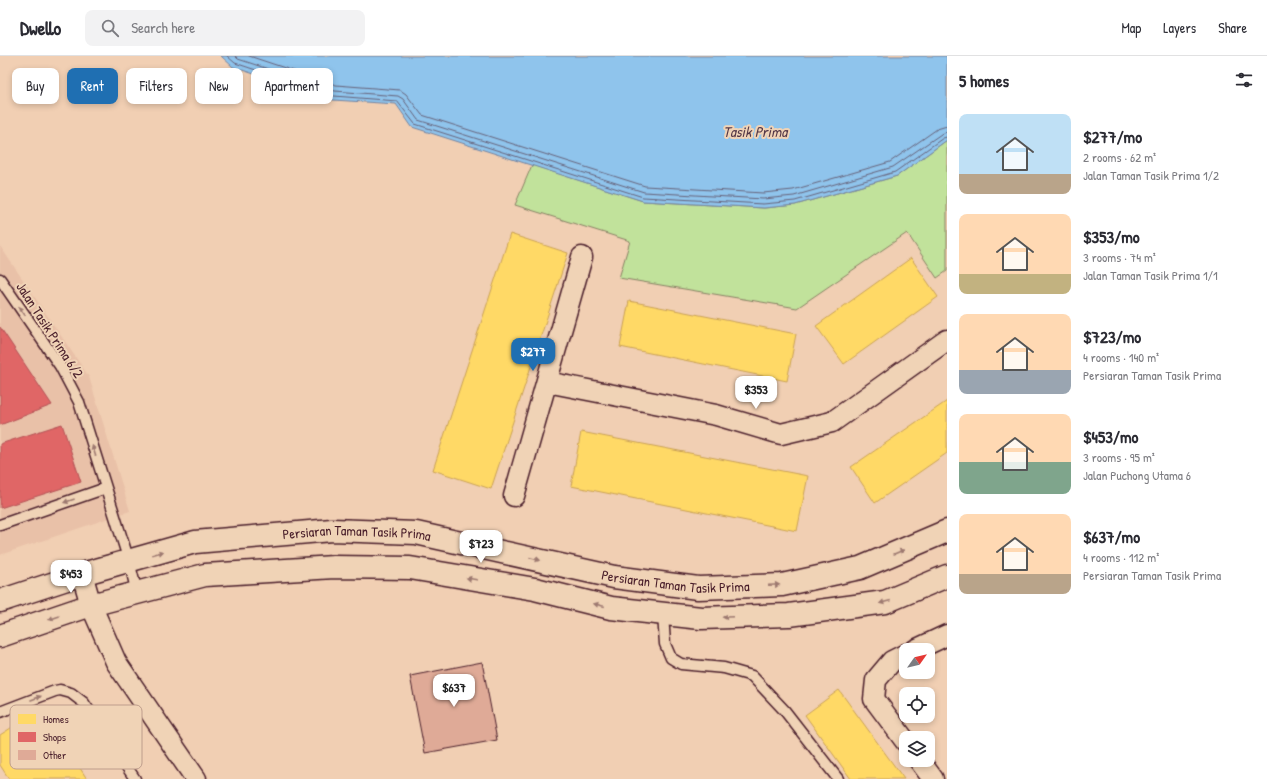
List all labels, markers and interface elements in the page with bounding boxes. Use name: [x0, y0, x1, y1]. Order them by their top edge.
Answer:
search box: [85, 10, 365, 46]
text: Dwello: [20, 15, 61, 41]
icon: search: [99, 17, 121, 39]
text: Search here: [131, 17, 195, 38]
text: Map: [1121, 18, 1141, 37]
text: Layers: [1163, 18, 1196, 37]
text: Share: [1218, 18, 1247, 37]
chip: Buy: [12, 68, 59, 104]
chip: Rent: [67, 68, 118, 104]
chip: Filters: [126, 68, 187, 104]
chip: New: [195, 68, 243, 104]
chip: Apartment: [251, 68, 333, 104]
text: 5 homes: [959, 69, 1009, 92]
icon: filters: [1233, 69, 1255, 91]
water label: Tasik Prima: [723, 121, 789, 142]
text: $277/mo: [1083, 125, 1142, 148]
icon: home: [991, 130, 1039, 178]
text: 2 rooms · 62 m²: [1083, 148, 1156, 166]
text: Jalan Taman Tasik Prima 1/2: [1083, 166, 1219, 184]
text: $353/mo: [1083, 225, 1140, 248]
icon: home: [991, 230, 1039, 278]
text: 3 rooms · 74 m²: [1083, 248, 1156, 266]
text: Jalan Taman Tasik Prima 1/1: [1083, 266, 1218, 284]
street label: Jalan Tasik Prima 6/2: [12, 278, 89, 382]
one-way arrow: [18, 306, 26, 316]
text: $723/mo: [1083, 325, 1141, 348]
icon: home: [991, 330, 1039, 378]
pin: $277: [509, 338, 557, 372]
text: $277: [520, 342, 546, 360]
text: 4 rooms · 140 m²: [1083, 348, 1159, 366]
text: Persiaran Taman Tasik Prima: [1083, 366, 1221, 384]
pin: $353: [732, 376, 780, 410]
text: $353: [744, 380, 768, 398]
text: $453/mo: [1083, 425, 1138, 448]
icon: home: [991, 430, 1039, 478]
one-way arrow: [91, 444, 97, 456]
text: 3 rooms · 95 m²: [1083, 448, 1155, 466]
text: Jalan Puchong Utama 6: [1083, 466, 1191, 484]
one-way arrow: [63, 498, 75, 504]
street label: Persiaran Taman Tasik Prima: [282, 520, 433, 545]
text: $637/mo: [1083, 525, 1140, 548]
pin: $723: [457, 530, 505, 564]
icon: home: [991, 530, 1039, 578]
text: $723: [469, 534, 493, 552]
one-way arrow: [893, 548, 905, 554]
text: 4 rooms · 112 m²: [1083, 548, 1159, 566]
one-way arrow: [152, 549, 164, 555]
one-way arrow: [529, 556, 541, 562]
pin: $453: [47, 560, 95, 594]
text: $453: [60, 564, 82, 582]
street label: Persiaran Taman Tasik Prima: [600, 565, 750, 597]
text: Persiaran Taman Tasik Prima: [1083, 566, 1221, 584]
one-way arrow: [466, 575, 478, 581]
one-way arrow: [768, 582, 780, 589]
one-way arrow: [879, 599, 891, 605]
one-way arrow: [593, 601, 605, 607]
one-way arrow: [721, 614, 734, 620]
one-way arrow: [47, 615, 59, 621]
north arrow: [899, 643, 935, 679]
map controls: [899, 643, 935, 767]
pin: $637: [430, 674, 478, 708]
text: $637: [442, 678, 466, 696]
button: locate: [899, 687, 935, 723]
one-way arrow: [31, 695, 43, 701]
legend: [10, 705, 142, 769]
text: Homes: [43, 712, 69, 726]
text: Shops: [43, 730, 66, 744]
button: layers: [899, 731, 935, 767]
text: Other: [43, 748, 67, 762]

